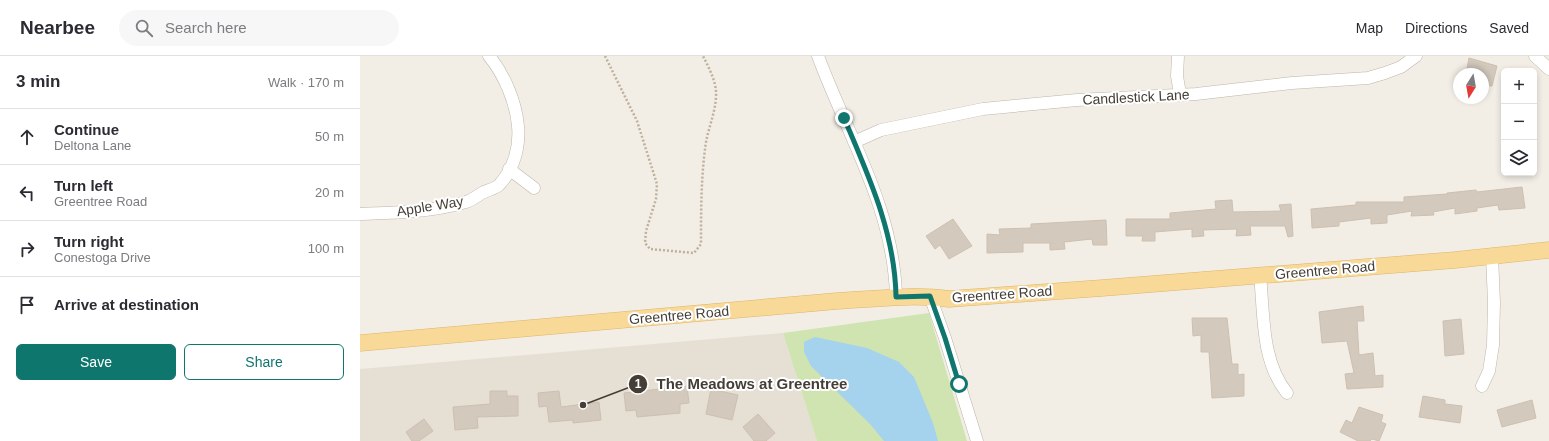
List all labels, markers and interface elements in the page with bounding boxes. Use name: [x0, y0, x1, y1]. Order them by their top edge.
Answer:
search box: [119, 10, 399, 46]
text: Nearbee: [20, 17, 95, 38]
icon: search: [133, 17, 155, 39]
text: Search here: [165, 19, 247, 36]
text: Map: [1356, 20, 1383, 36]
text: Directions: [1405, 20, 1467, 36]
text: Saved: [1489, 20, 1529, 36]
north arrow: [1453, 68, 1489, 104]
map controls: [1501, 68, 1537, 176]
button: +: [1501, 68, 1537, 104]
text: 3 min: [16, 72, 60, 91]
text: Walk · 170 m: [268, 75, 344, 90]
street label: Candlestick Lane: [1082, 86, 1190, 108]
button: −: [1501, 104, 1537, 140]
route end: [835, 109, 853, 127]
text: Continue: [54, 121, 119, 138]
icon: ahead: [16, 126, 38, 148]
text: 50 m: [315, 129, 344, 144]
text: Deltona Lane: [54, 138, 131, 153]
button: layers: [1501, 140, 1537, 176]
text: Turn left: [54, 177, 113, 194]
icon: left: [16, 182, 38, 204]
text: 20 m: [315, 185, 344, 200]
street label: Apple Way: [396, 193, 464, 219]
text: Greentree Road: [54, 194, 147, 209]
text: Turn right: [54, 233, 124, 250]
icon: right: [16, 238, 38, 260]
text: 100 m: [308, 241, 344, 256]
text: Conestoga Drive: [54, 250, 151, 265]
street label: Greentree Road: [1274, 258, 1376, 282]
street label: Greentree Road: [951, 283, 1053, 305]
icon: arrive: [16, 294, 38, 316]
text: Arrive at destination: [54, 296, 199, 313]
street label: Greentree Road: [628, 303, 730, 327]
button: Save: [16, 344, 176, 380]
button: Share: [184, 344, 344, 380]
callout: The Meadows at Greentree: [628, 370, 855, 397]
text: The Meadows at Greentree: [657, 375, 847, 392]
route start: [950, 375, 968, 393]
text: 1: [635, 377, 642, 391]

